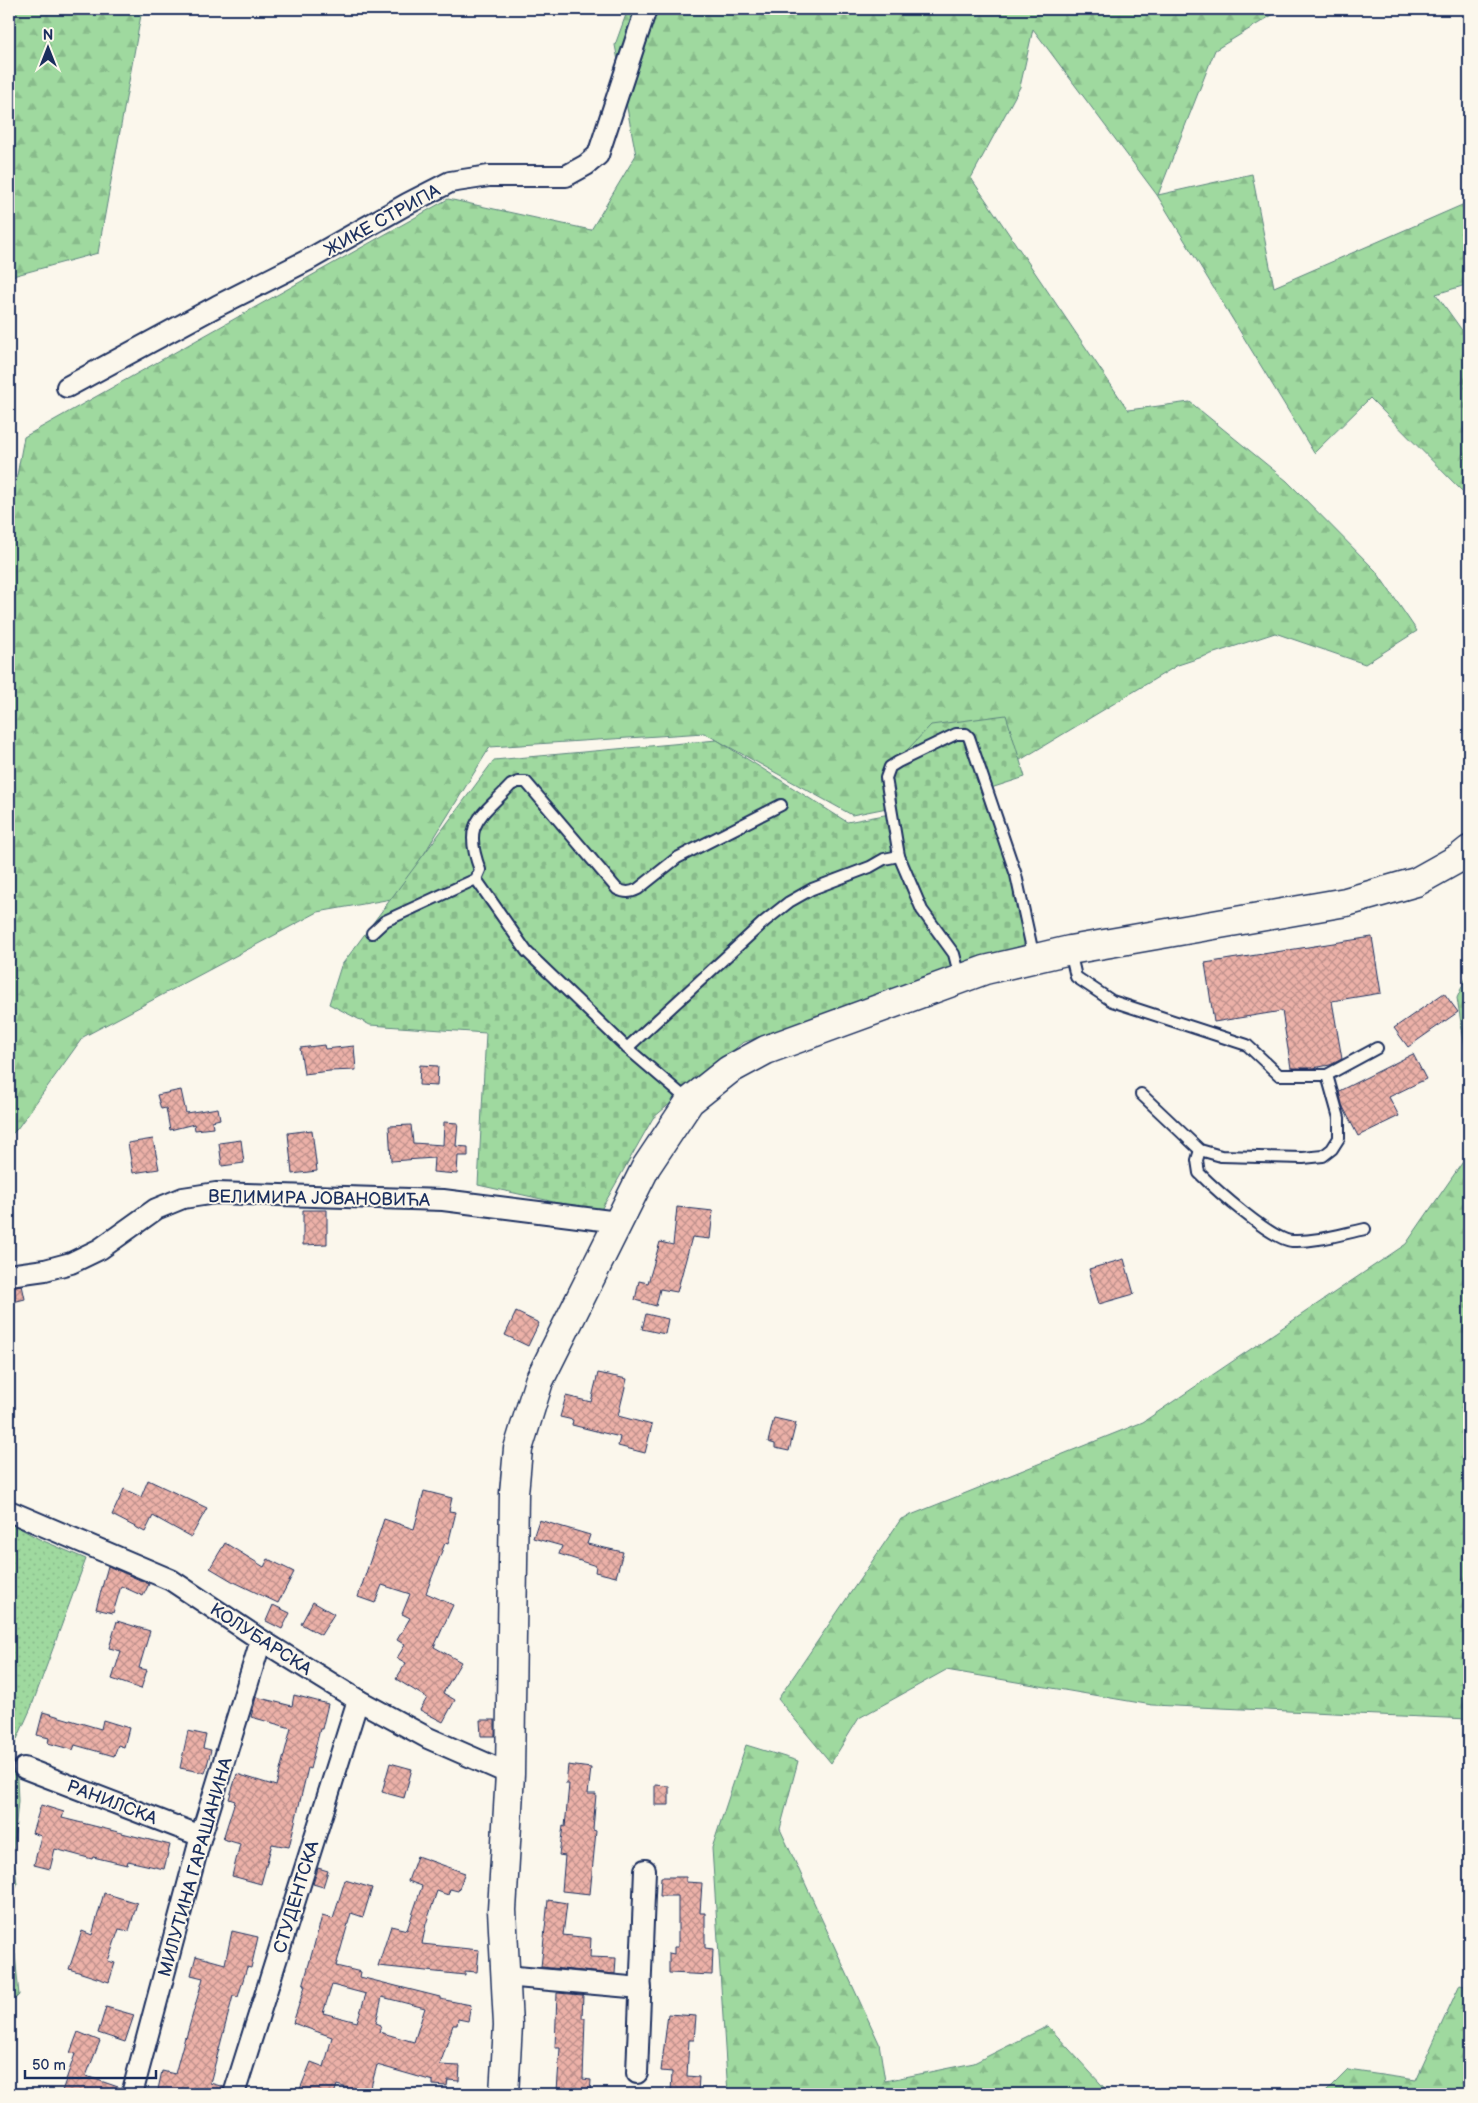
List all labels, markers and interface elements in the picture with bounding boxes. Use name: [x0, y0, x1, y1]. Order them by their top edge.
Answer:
north arrow: [22, 22, 72, 72]
text: N: [43, 27, 53, 44]
street label: ЖИКЕ СТРИПА: [321, 180, 444, 261]
street label: ВЕЛИМИРА ЈОВАНОВИЋА: [208, 1186, 430, 1211]
street label: КОЛУБАРСКА: [206, 1599, 315, 1680]
street label: МИЛУТИНА ГАРАШАНИНА: [154, 1755, 237, 1979]
street label: РАНИЛСКА: [64, 1776, 160, 1829]
street label: СТУДЕНТСКА: [269, 1838, 324, 1956]
scale bar: [25, 2048, 156, 2080]
text: 50 m: [32, 2056, 66, 2075]

